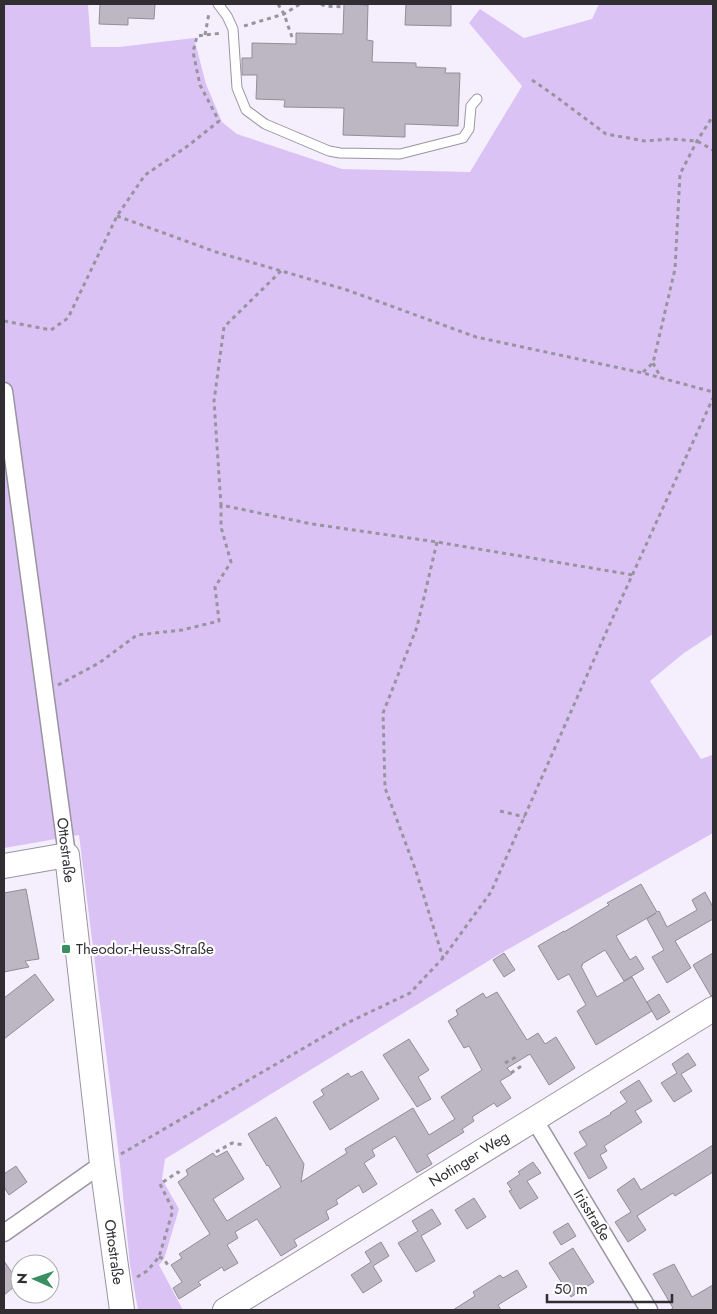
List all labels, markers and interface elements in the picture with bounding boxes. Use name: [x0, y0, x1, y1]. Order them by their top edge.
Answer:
street label: Ottostraße: [51, 816, 81, 884]
place label: Theodor-Heuss-Straße: [76, 938, 214, 960]
marker: Theodor-Heuss-Straße: [60, 943, 72, 955]
street label: Notinger Weg: [425, 1126, 513, 1192]
street label: Irisstraße: [568, 1185, 616, 1245]
street label: Ottostraße: [99, 1218, 129, 1286]
north arrow: [10, 1254, 60, 1304]
scale bar: [547, 1272, 672, 1304]
text: N: [12, 1273, 32, 1284]
text: 50 m: [554, 1278, 588, 1300]

